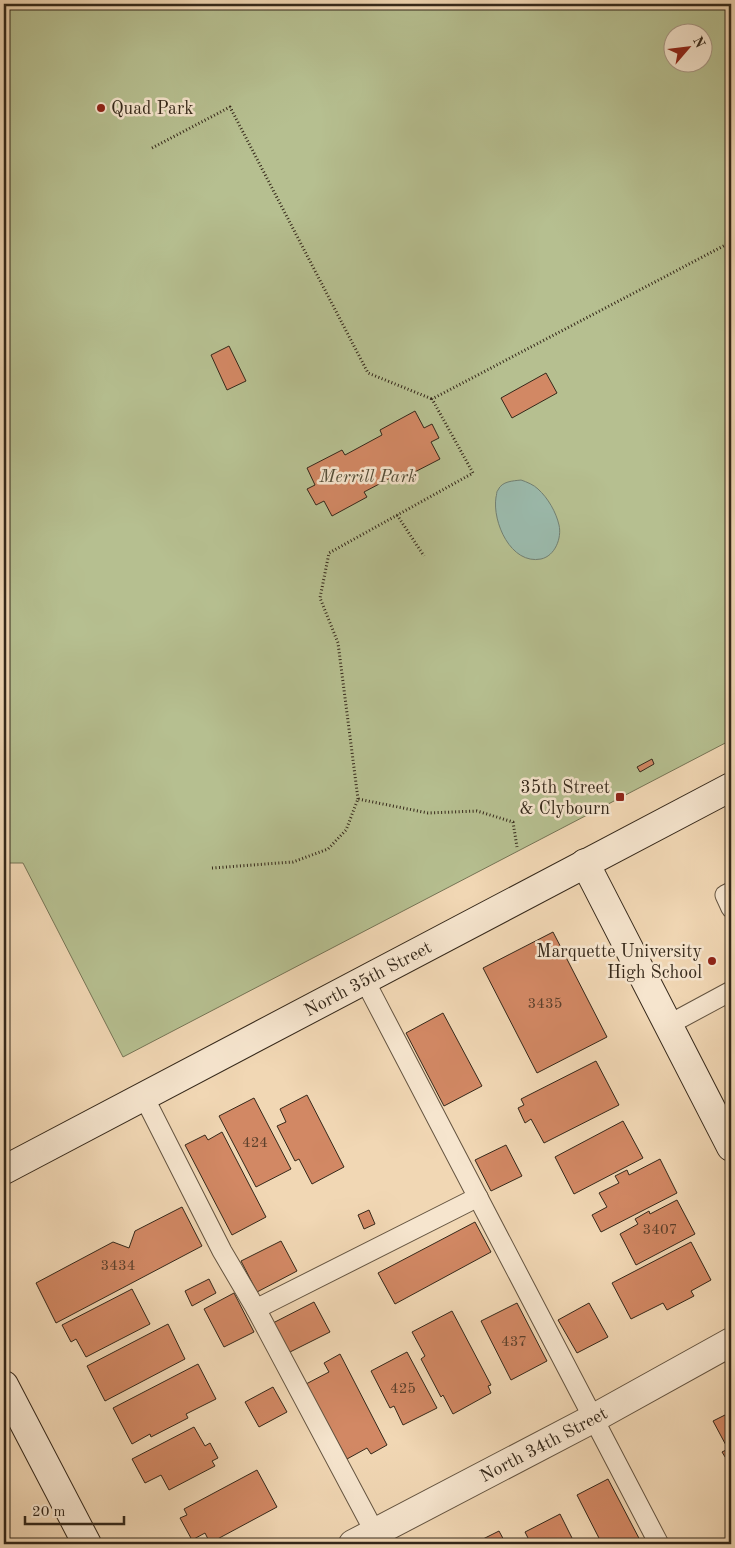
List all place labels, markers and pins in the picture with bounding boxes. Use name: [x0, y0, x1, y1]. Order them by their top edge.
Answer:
place label: Quad Park: [111, 100, 194, 118]
marker: Quad Park: [95, 102, 107, 114]
place label: 35th Street & Clybourn: [519, 779, 610, 818]
marker: 35th Street & Clybourn: [614, 791, 626, 803]
place label: Marquette University High School: [536, 943, 702, 982]
marker: Marquette University High School: [706, 955, 718, 967]

